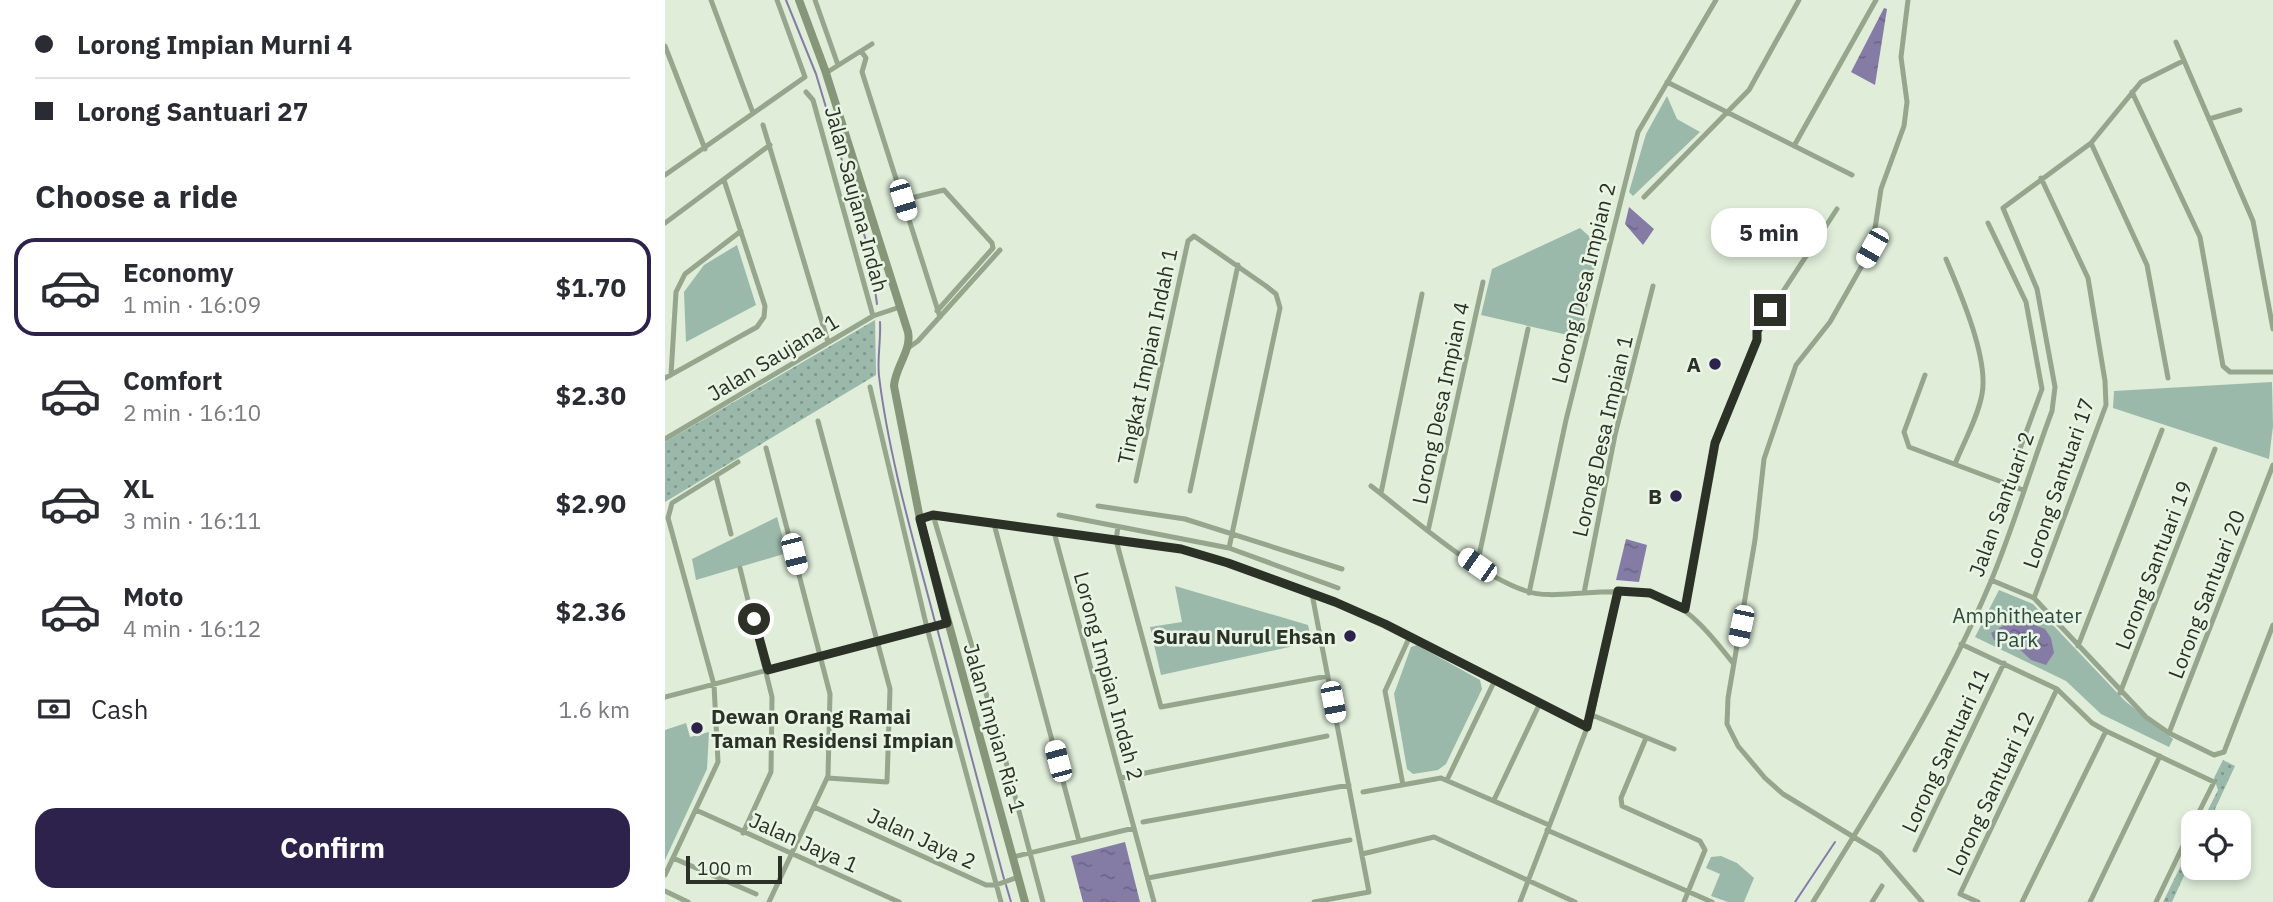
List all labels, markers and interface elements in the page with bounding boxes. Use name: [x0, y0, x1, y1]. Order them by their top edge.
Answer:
text: Lorong Impian Murni 4: [77, 27, 352, 61]
text: Lorong Santuari 27: [77, 94, 308, 128]
street label: Jalan Saujana Indah: [819, 103, 895, 295]
text: Choose a ride: [35, 175, 238, 217]
car: [887, 177, 920, 223]
street label: Lorong Desa Impian 2: [1544, 180, 1622, 386]
callout: 5 min: [1712, 208, 1828, 258]
text: 5 min: [1739, 217, 1799, 247]
car: [1853, 225, 1892, 271]
street label: Tingkat Impian Indah 1: [1110, 245, 1184, 467]
text: Economy: [123, 255, 234, 289]
icon: car: [39, 256, 102, 319]
text: $1.70: [556, 270, 626, 304]
text: 1 min · 16:09: [123, 289, 261, 319]
route end: [1754, 294, 1786, 326]
street label: Lorong Desa Impian 4: [1405, 299, 1475, 507]
street label: Jalan Saujana 1: [702, 307, 844, 407]
street label: Lorong Desa Impian 1: [1565, 332, 1639, 540]
place label: A: [1687, 350, 1701, 378]
marker: A: [1707, 356, 1723, 372]
text: Comfort: [123, 363, 222, 397]
icon: car: [39, 364, 102, 427]
text: $2.30: [556, 378, 626, 412]
street label: Lorong Santuari 17: [2016, 394, 2100, 572]
text: 2 min · 16:10: [123, 397, 261, 427]
street label: Jalan Santuari 2: [1962, 428, 2040, 580]
text: XL: [123, 471, 154, 505]
icon: car: [39, 472, 102, 535]
street label: Lorong Santuari 19: [2108, 477, 2198, 653]
place label: B: [1648, 482, 1662, 510]
text: $2.90: [556, 486, 626, 520]
marker: B: [1668, 488, 1684, 504]
text: 3 min · 16:11: [123, 505, 261, 535]
street label: Lorong Santuari 20: [2161, 506, 2251, 682]
car: [779, 531, 810, 577]
car: [1454, 544, 1501, 586]
street label: Lorong Impian Indah 2: [1068, 569, 1150, 783]
text: Moto: [123, 579, 183, 613]
icon: car: [39, 580, 102, 643]
text: $2.36: [556, 594, 626, 628]
park label: Amphitheater Park: [1952, 601, 2082, 653]
route start: [738, 603, 770, 635]
car: [1727, 603, 1756, 649]
text: 4 min · 16:12: [123, 613, 261, 643]
place label: Surau Nurul Ehsan: [1152, 622, 1336, 650]
marker: Surau Nurul Ehsan: [1342, 628, 1358, 644]
street label: Jalan Impian Ria 1: [957, 640, 1033, 816]
street label: Lorong Santuari 11: [1895, 663, 1995, 837]
car: [1319, 679, 1348, 725]
icon: cash: [35, 690, 73, 728]
text: Cash: [91, 692, 148, 726]
text: 1.6 km: [559, 694, 630, 724]
place label: Dewan Orang Ramai Taman Residensi Impian: [711, 702, 954, 754]
street label: Lorong Santuari 12: [1940, 706, 2040, 880]
marker: Dewan Orang Ramai Taman Residensi Impian: [689, 720, 705, 736]
car: [1043, 738, 1074, 784]
street label: Jalan Jaya 2: [863, 801, 981, 875]
street label: Jalan Jaya 1: [745, 806, 863, 878]
button: Confirm: [35, 808, 630, 888]
map controls: [2181, 810, 2251, 880]
button: locate: [2181, 810, 2251, 880]
scale bar: [686, 853, 782, 885]
text: 100 m: [697, 856, 752, 880]

